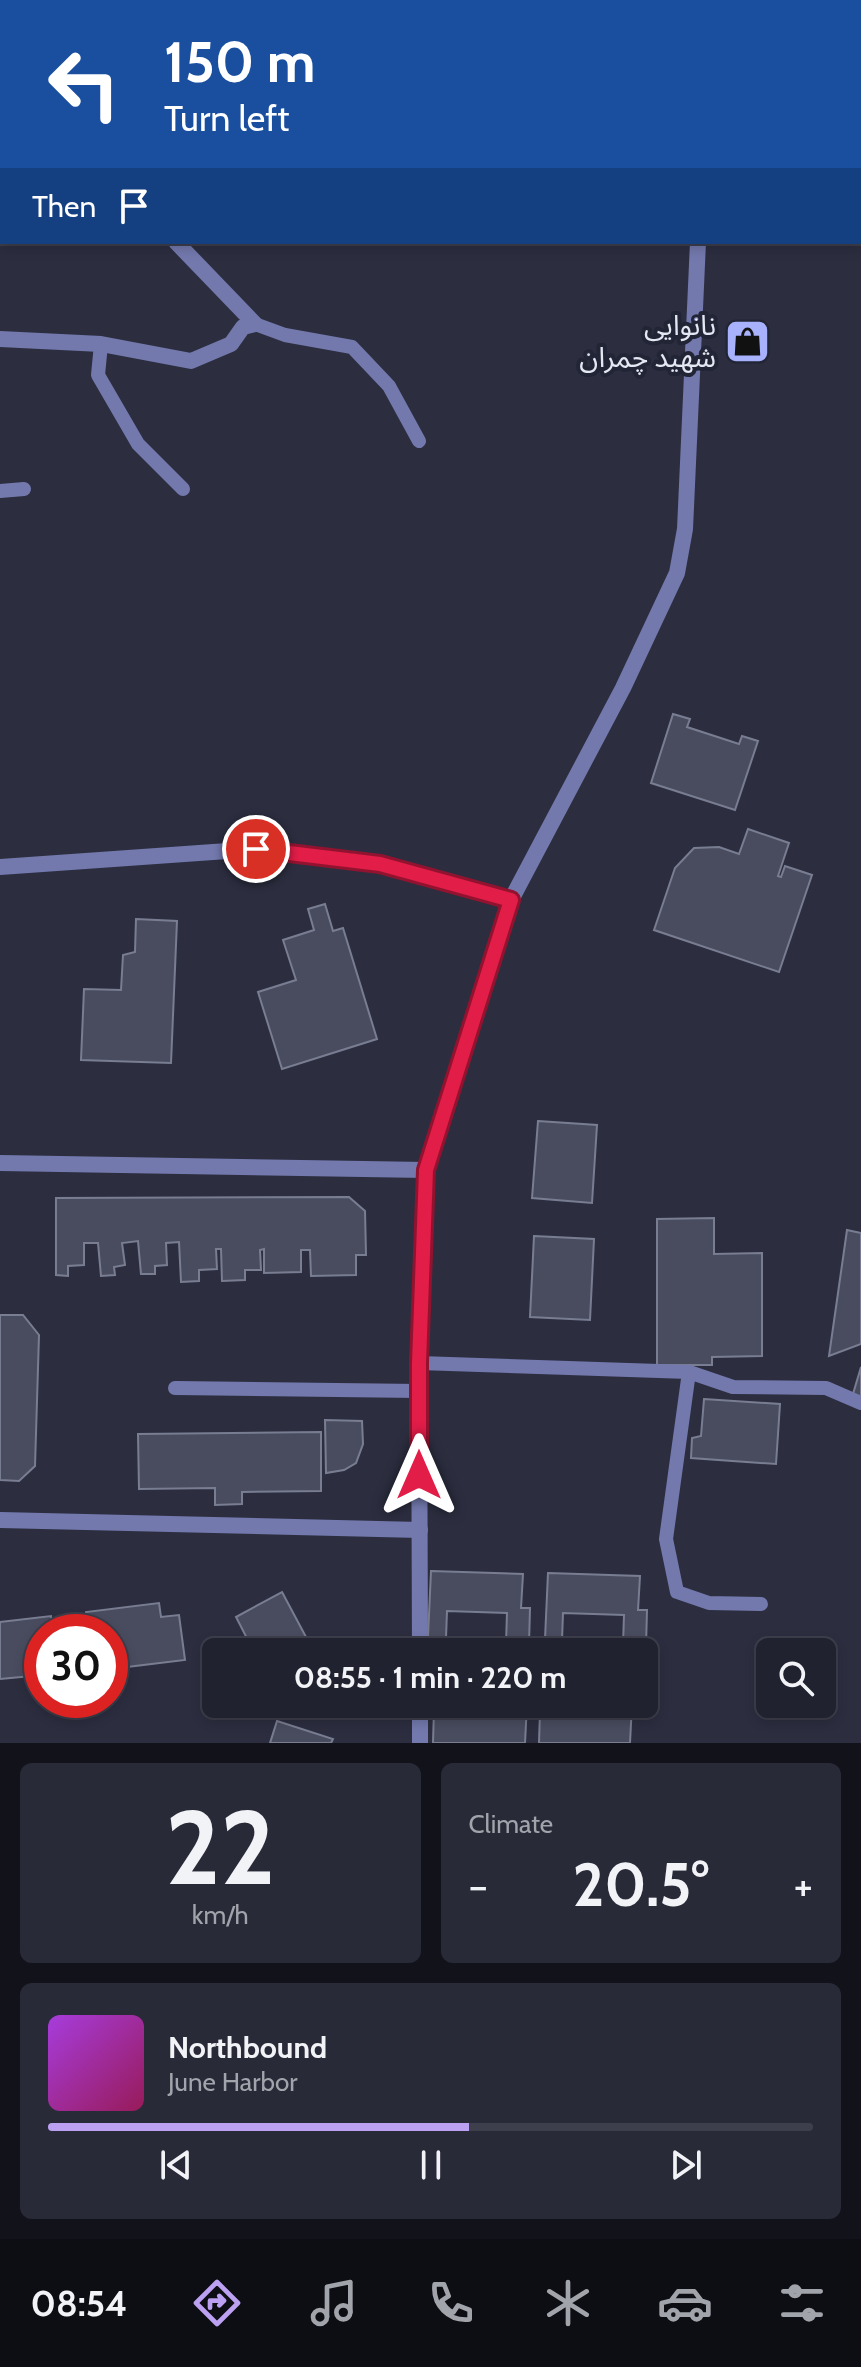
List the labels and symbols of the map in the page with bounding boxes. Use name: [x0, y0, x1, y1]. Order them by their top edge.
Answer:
place label: نانوایی شهید چمران: [579, 308, 716, 375]
shop icon: نانوایی شهید چمران: [723, 317, 771, 365]
pin: [222, 815, 290, 883]
position arrow: [377, 1433, 461, 1517]
speed limit sign: 30: [24, 1614, 128, 1718]

